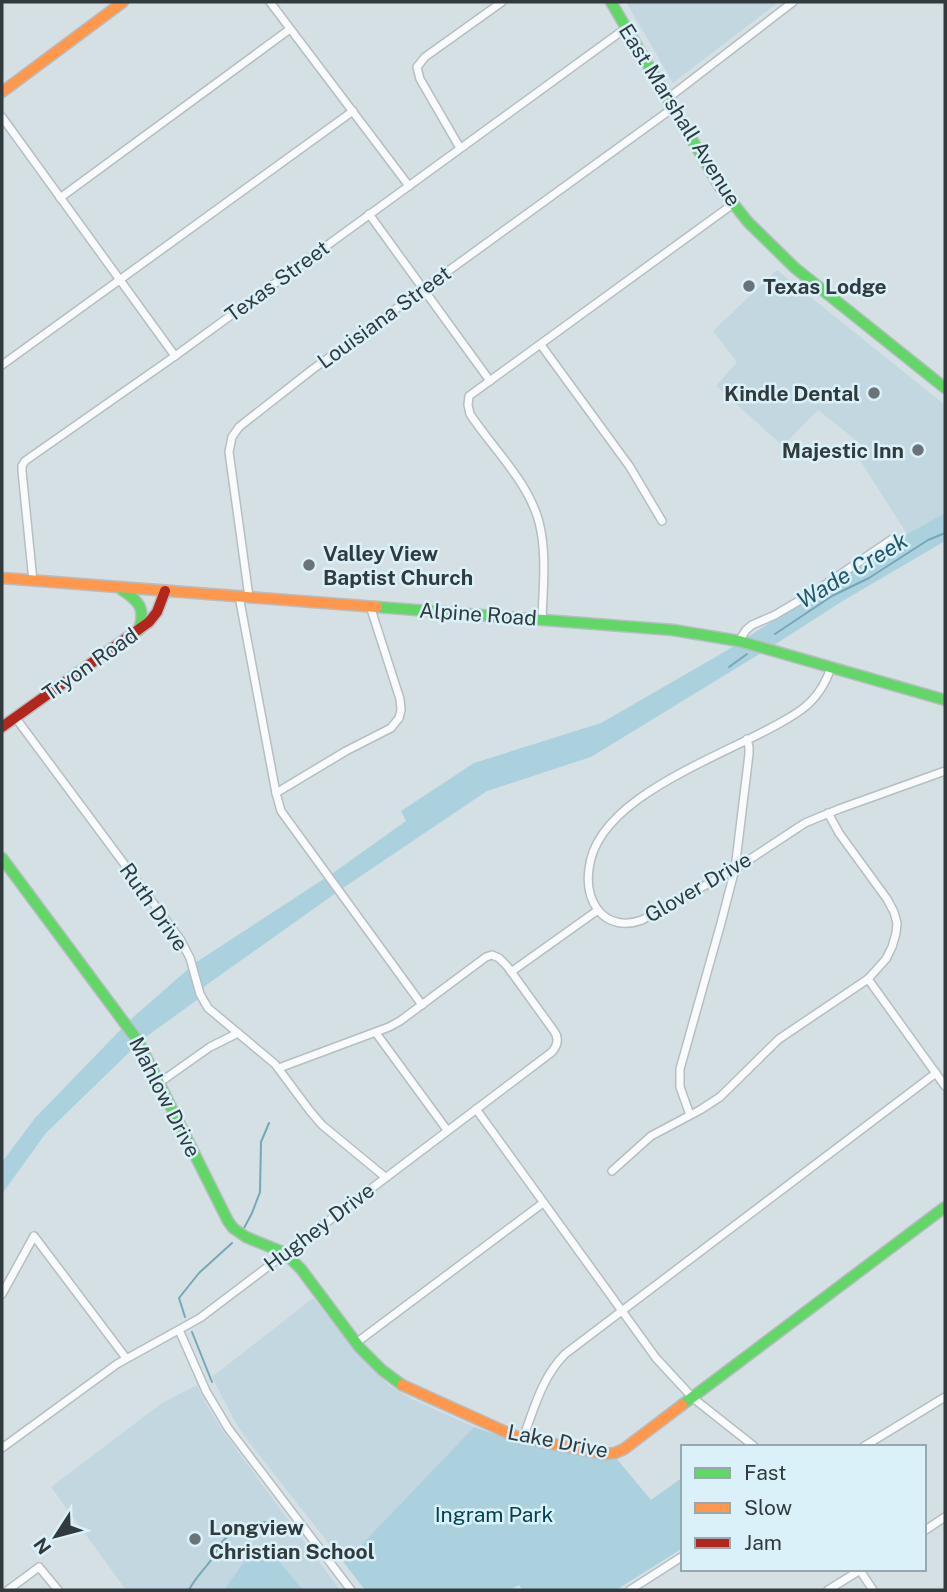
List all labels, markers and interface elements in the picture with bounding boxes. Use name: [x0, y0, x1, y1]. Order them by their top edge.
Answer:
street label: East Marshall Avenue: [614, 19, 746, 211]
street label: Texas Street: [220, 235, 334, 327]
street label: Louisiana Street: [312, 260, 456, 374]
place label: Texas Lodge: [763, 274, 887, 299]
marker: Texas Lodge: [741, 278, 757, 294]
place label: Kindle Dental: [724, 381, 860, 406]
marker: Kindle Dental: [866, 385, 882, 401]
place label: Majestic Inn: [782, 438, 904, 463]
marker: Majestic Inn: [910, 442, 926, 458]
water label: Wade Creek: [792, 526, 913, 614]
place label: Valley View Baptist Church: [323, 541, 473, 590]
marker: Valley View Baptist Church: [301, 557, 317, 573]
street label: Alpine Road: [418, 597, 538, 631]
street label: Tryon Road: [38, 622, 142, 706]
street label: Glover Drive: [640, 846, 756, 928]
street label: Ruth Drive: [115, 858, 193, 956]
street label: Mahlow Drive: [124, 1033, 206, 1161]
street label: Hughey Drive: [259, 1177, 379, 1277]
street label: Lake Drive: [506, 1419, 610, 1463]
legend: [681, 1445, 926, 1571]
text: Fast: [744, 1460, 786, 1485]
text: Slow: [744, 1495, 792, 1520]
north arrow: [21, 1501, 91, 1571]
park label: Ingram Park: [435, 1502, 554, 1527]
place label: Longview Christian School: [209, 1515, 375, 1564]
text: Jam: [744, 1530, 782, 1555]
marker: Longview Christian School: [187, 1531, 203, 1547]
text: N: [29, 1534, 56, 1558]

